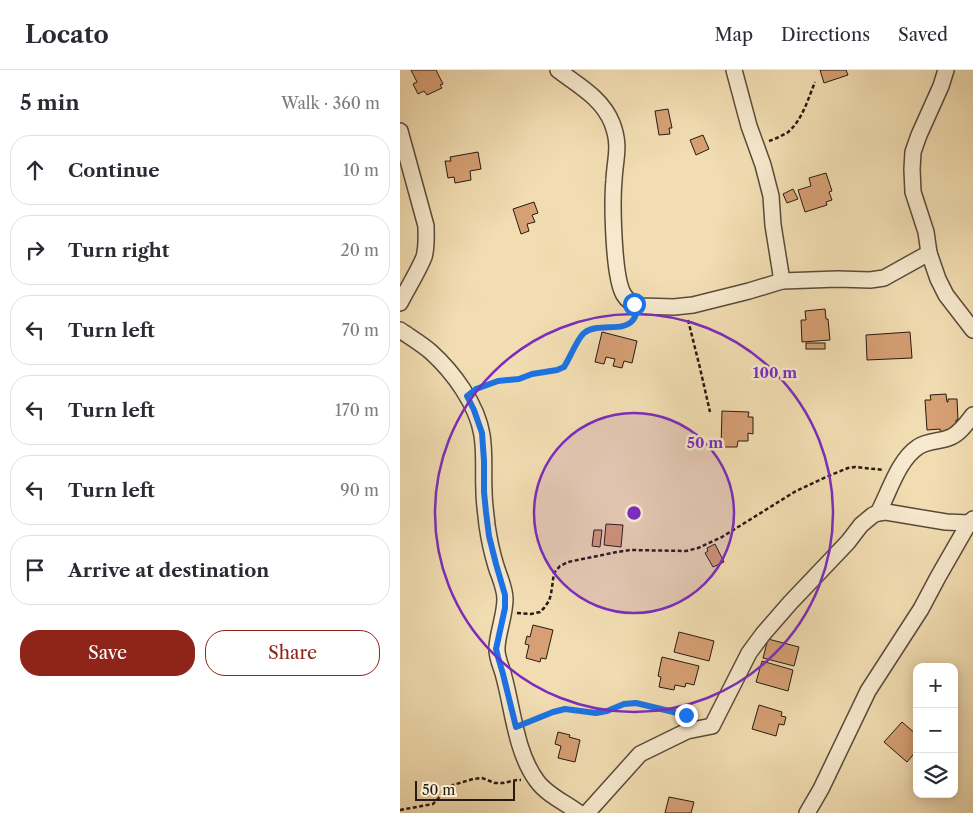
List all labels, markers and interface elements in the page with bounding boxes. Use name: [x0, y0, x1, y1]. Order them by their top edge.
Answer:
text: Locato: [25, 20, 109, 49]
text: Map: [714, 24, 753, 46]
text: Directions: [781, 24, 870, 46]
text: Saved: [898, 24, 948, 46]
text: 5 min: [20, 90, 80, 115]
text: Walk · 360 m: [281, 93, 380, 113]
icon: ahead: [21, 156, 49, 184]
text: Continue: [68, 159, 160, 182]
text: 10 m: [343, 160, 379, 180]
icon: right: [21, 236, 49, 264]
text: Turn right: [68, 239, 169, 262]
text: 20 m: [340, 240, 379, 260]
route start: [623, 293, 646, 316]
icon: left: [21, 316, 49, 344]
text: Turn left: [68, 319, 155, 342]
text: 70 m: [342, 320, 379, 340]
text: 100 m: [753, 363, 797, 382]
icon: left: [21, 396, 49, 424]
text: Turn left: [68, 399, 155, 422]
text: 170 m: [335, 400, 379, 420]
text: 50 m: [687, 433, 723, 452]
icon: left: [21, 476, 49, 504]
text: Turn left: [68, 479, 155, 502]
text: 90 m: [340, 480, 379, 500]
centre of rings: [625, 504, 643, 522]
icon: arrive: [21, 556, 49, 584]
text: Arrive at destination: [68, 559, 269, 582]
button: Save: [20, 630, 195, 676]
button: Share: [205, 630, 380, 676]
map controls: [913, 663, 958, 798]
button: +: [913, 663, 958, 708]
route end: [675, 704, 698, 727]
button: −: [913, 708, 958, 753]
button: layers: [913, 753, 958, 798]
scale bar: [415, 778, 515, 801]
text: 50 m: [422, 781, 455, 799]

